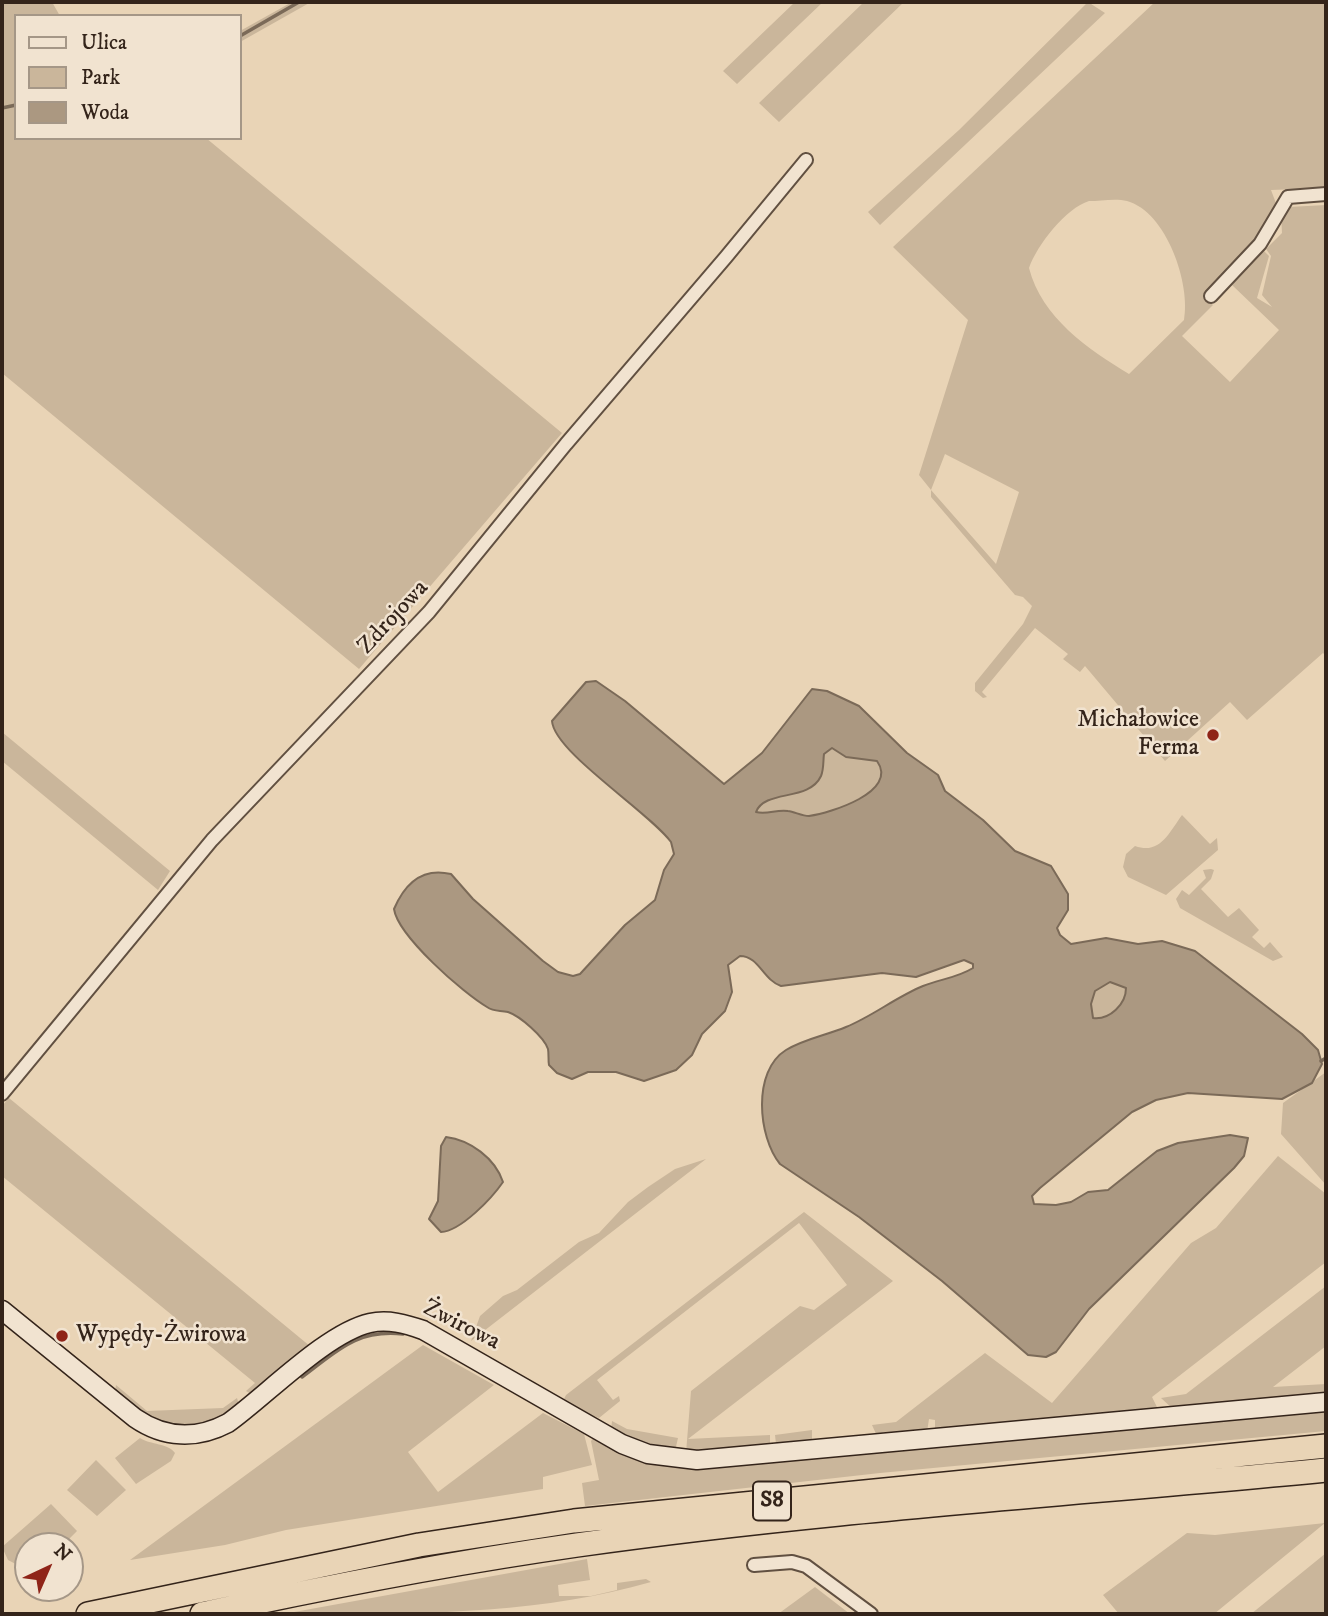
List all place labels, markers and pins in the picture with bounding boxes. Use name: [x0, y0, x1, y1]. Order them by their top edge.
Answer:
place label: Michałowice Ferma: [1077, 707, 1199, 763]
marker: Michałowice Ferma: [1205, 727, 1221, 743]
place label: Wypędy-Żwirowa: [76, 1322, 246, 1350]
marker: Wypędy-Żwirowa: [54, 1328, 70, 1344]

